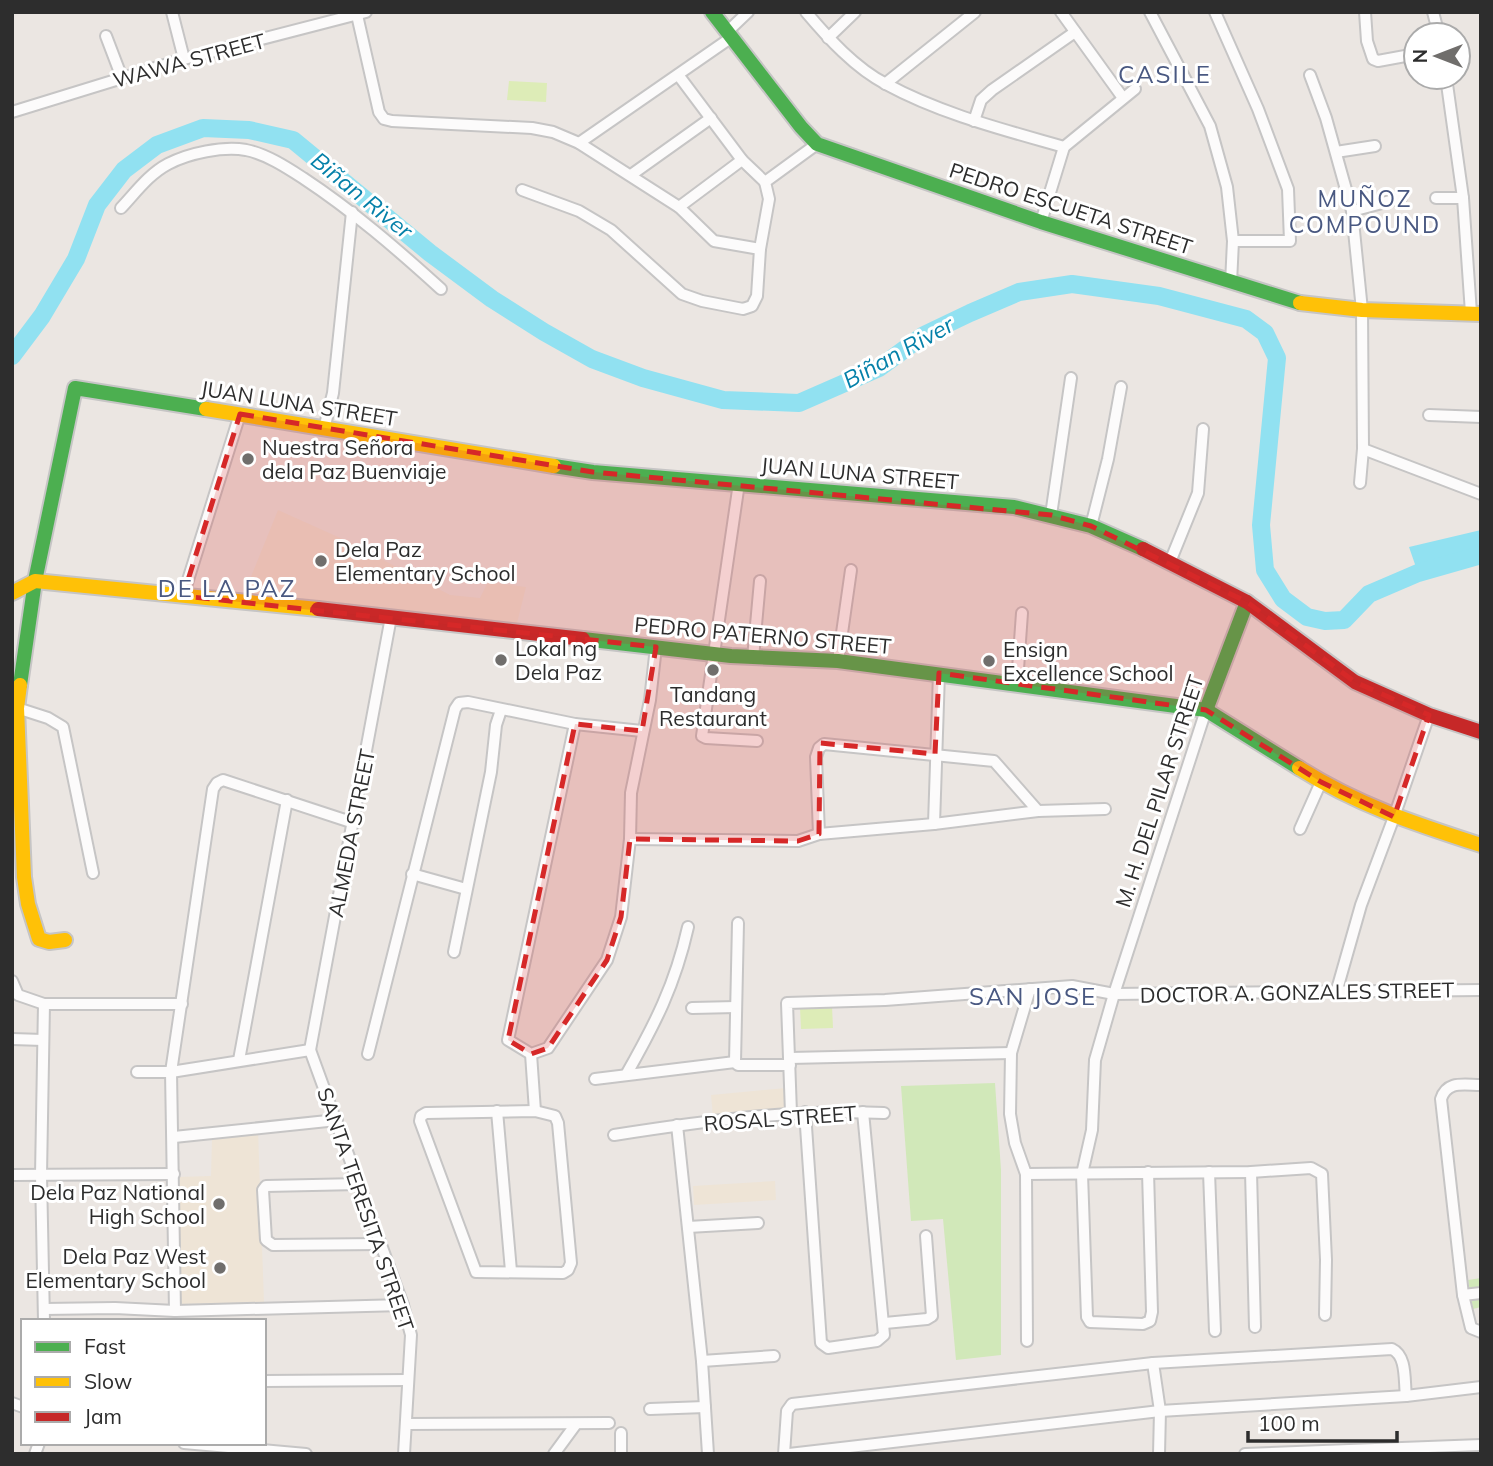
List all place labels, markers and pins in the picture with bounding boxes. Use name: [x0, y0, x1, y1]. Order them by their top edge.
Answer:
place label: Nuestra Señora dela Paz Buenviaje: [262, 434, 446, 484]
marker: Nuestra Señora dela Paz Buenviaje: [240, 451, 256, 467]
place label: Dela Paz Elementary School: [335, 536, 516, 586]
marker: Dela Paz Elementary School: [313, 553, 329, 569]
place label: Lokal ng Dela Paz: [515, 635, 602, 685]
place label: Ensign Excellence School: [1003, 636, 1174, 686]
marker: Lokal ng Dela Paz: [493, 652, 509, 668]
marker: Ensign Excellence School: [981, 653, 997, 669]
marker: Tandang Restaurant: [705, 662, 721, 678]
place label: Tandang Restaurant: [659, 681, 767, 731]
place label: Dela Paz National High School: [30, 1179, 205, 1229]
marker: Dela Paz National High School: [211, 1196, 227, 1212]
place label: Dela Paz West Elementary School: [25, 1243, 206, 1293]
marker: Dela Paz West Elementary School: [212, 1260, 228, 1276]

